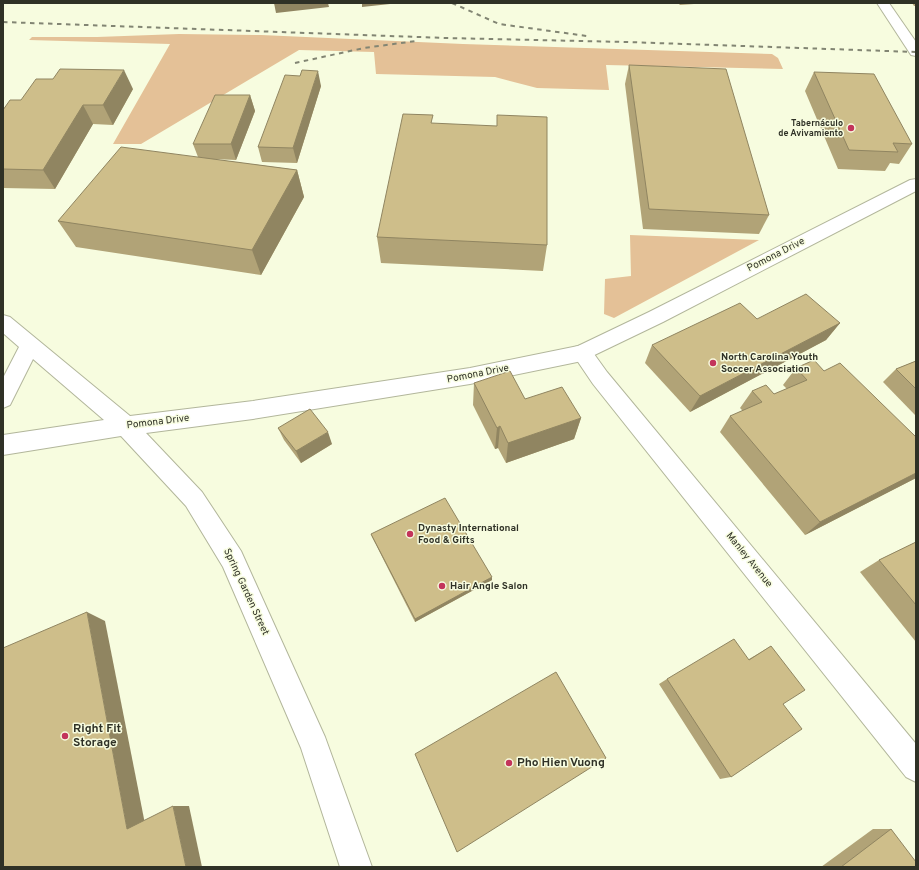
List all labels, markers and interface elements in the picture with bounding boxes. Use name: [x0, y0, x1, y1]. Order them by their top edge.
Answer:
place label: Tabernáculo de Avivamiento: [778, 118, 843, 139]
marker: Tabernáculo de Avivamiento: [846, 123, 856, 133]
street label: Pomona Drive: [745, 235, 807, 275]
place label: North Carolina Youth Soccer Association: [721, 351, 818, 376]
marker: North Carolina Youth Soccer Association: [708, 358, 718, 368]
street label: Pomona Drive: [446, 362, 510, 386]
street label: Pomona Drive: [126, 412, 190, 432]
place label: Dynasty International Food & Gifts: [418, 522, 519, 547]
marker: Dynasty International Food & Gifts: [405, 529, 415, 539]
street label: Manley Avenue: [723, 530, 775, 590]
street label: Spring Garden Street: [220, 547, 272, 638]
place label: Hair Angle Salon: [450, 580, 528, 593]
marker: Hair Angle Salon: [437, 581, 447, 591]
place label: Right Fit Storage: [73, 721, 122, 751]
marker: Right Fit Storage: [60, 731, 70, 741]
place label: Pho Hien Vuong: [517, 755, 605, 771]
marker: Pho Hien Vuong: [504, 758, 514, 768]

